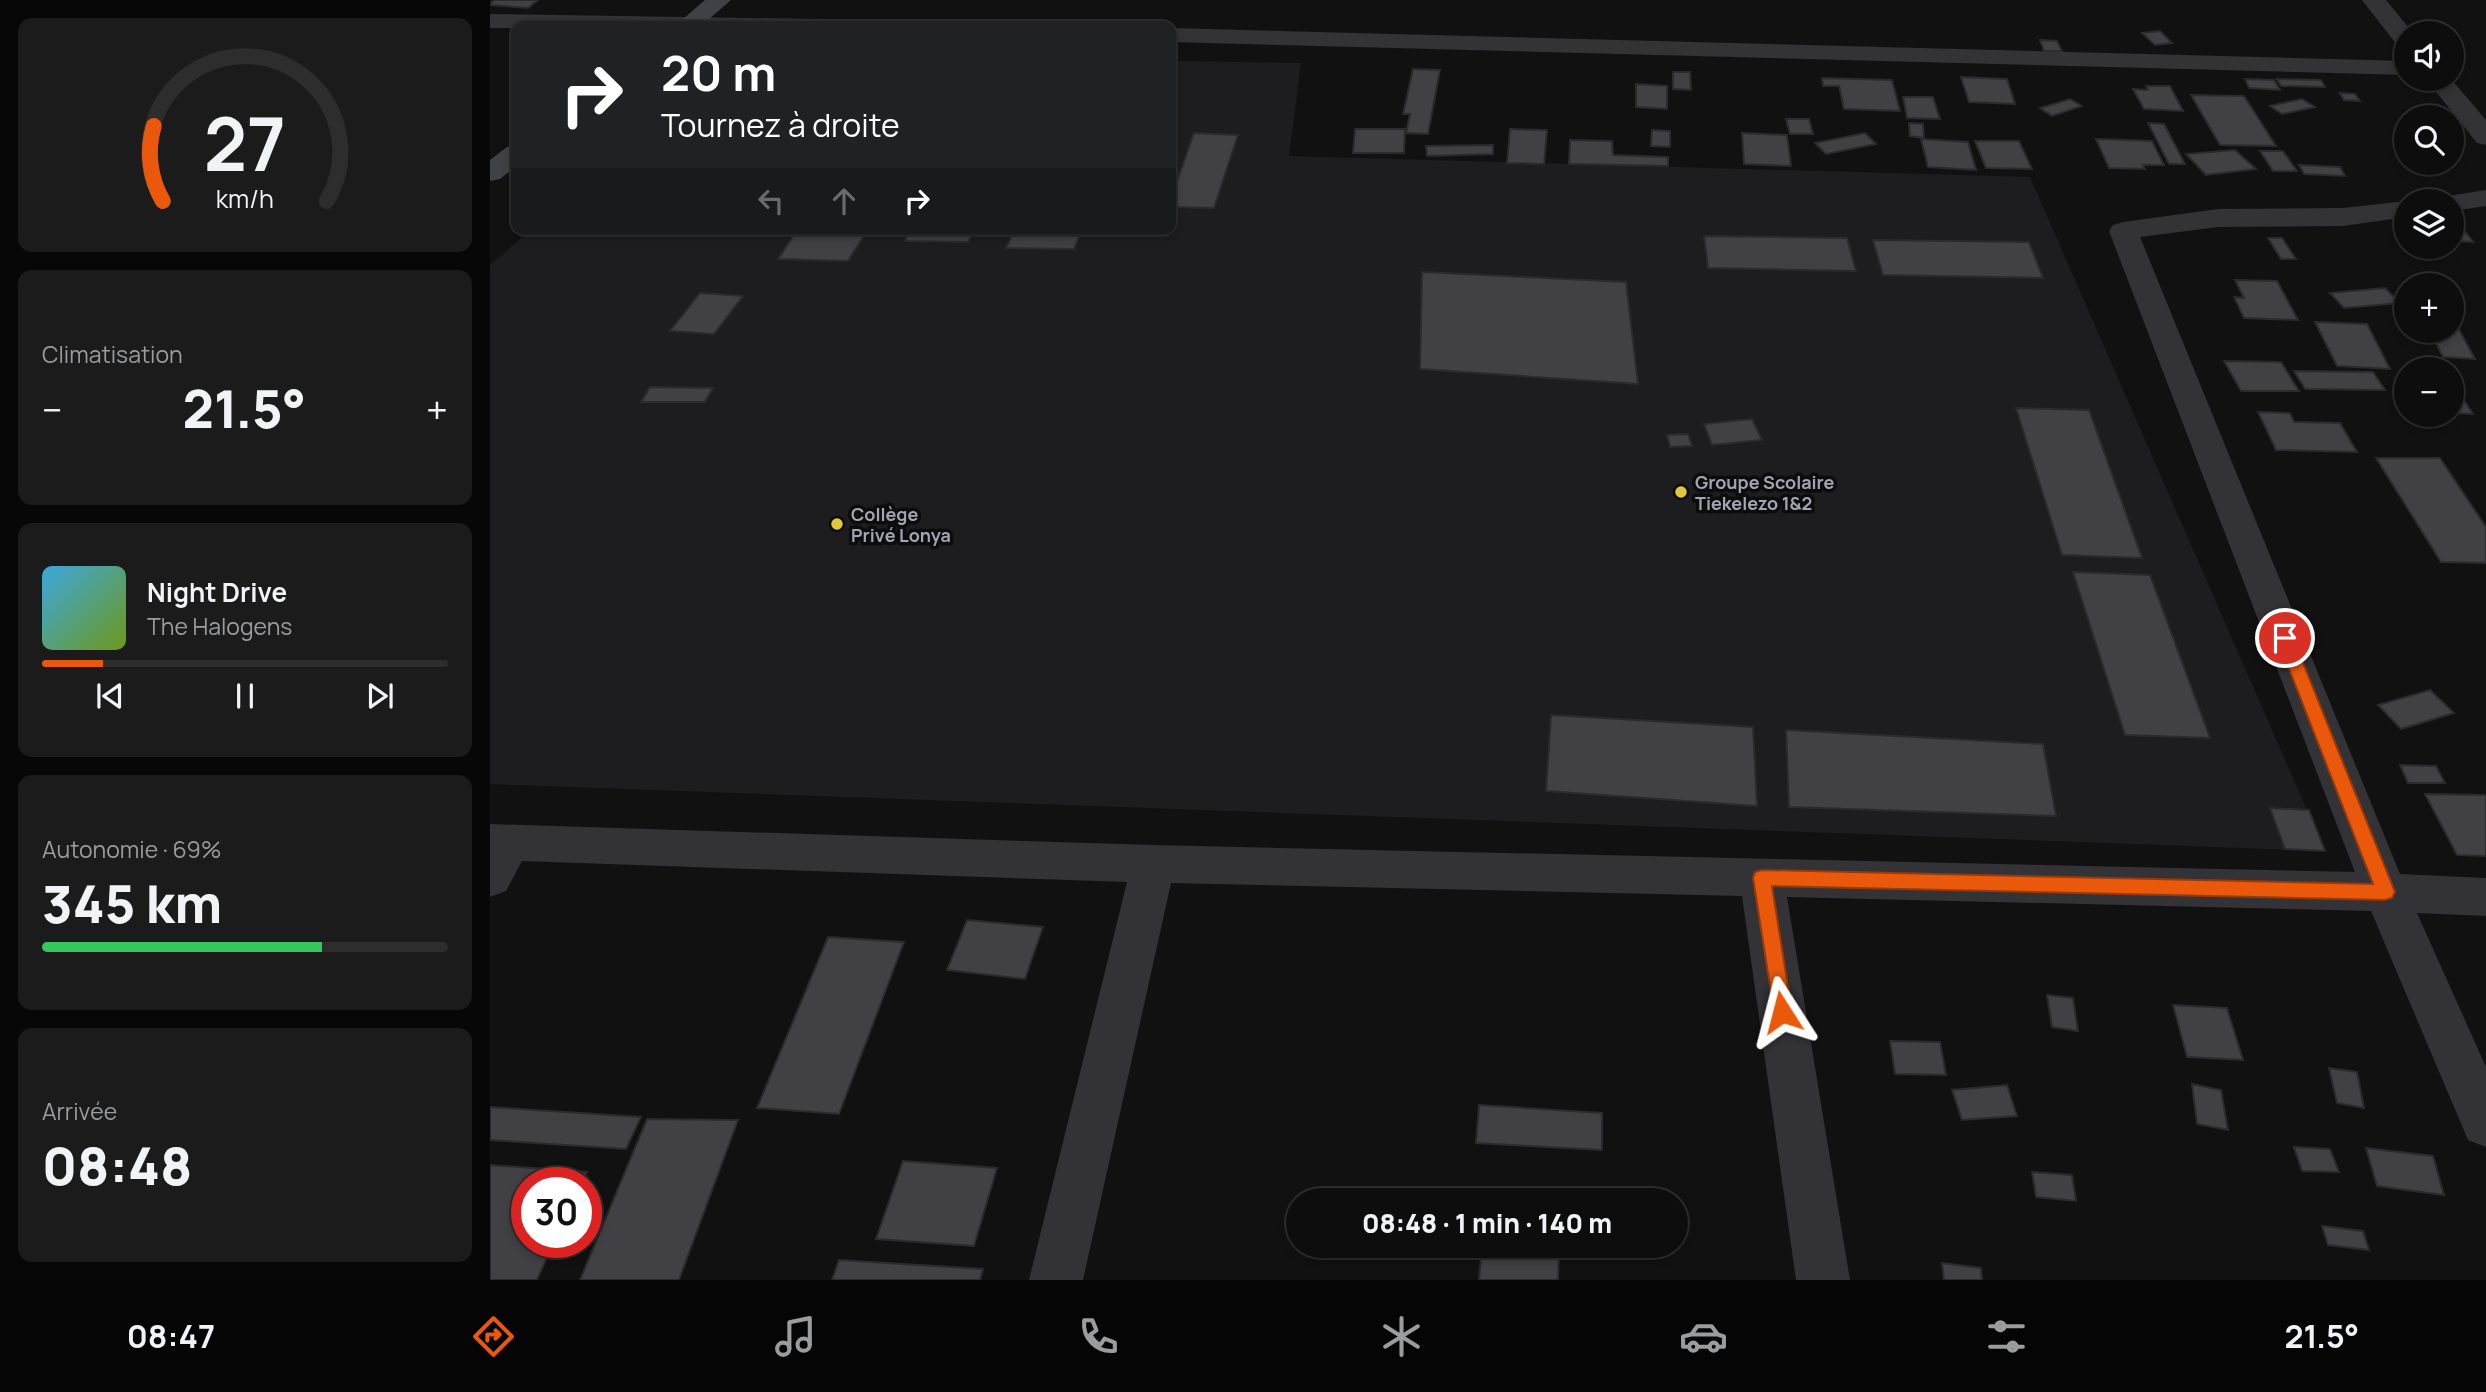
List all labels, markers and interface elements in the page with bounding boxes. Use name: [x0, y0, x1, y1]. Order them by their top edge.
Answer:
map controls: [2394, 21, 2464, 427]
button: sound: [2394, 21, 2464, 91]
text: 20 m: [661, 39, 776, 106]
icon: right: [546, 49, 637, 140]
text: 27: [204, 94, 286, 194]
text: Tournez à droite: [661, 103, 900, 147]
button: search: [2394, 105, 2464, 175]
text: km/h: [216, 181, 274, 216]
icon: left: [752, 182, 790, 220]
icon: ahead: [825, 182, 863, 220]
icon: right: [898, 182, 936, 220]
button: layers: [2394, 189, 2464, 259]
button: +: [2394, 273, 2464, 343]
text: Climatisation: [42, 338, 183, 370]
button: −: [2394, 357, 2464, 427]
text: 21.5°: [183, 373, 306, 444]
text: −: [42, 383, 63, 435]
text: +: [426, 383, 448, 435]
place label: Groupe Scolaire Tiekelezo 1&2: [1695, 470, 1835, 515]
marker: Groupe Scolaire Tiekelezo 1&2: [1673, 484, 1689, 500]
place label: Collège Privé Lonya: [851, 502, 951, 547]
marker: Collège Privé Lonya: [829, 516, 845, 532]
text: Night Drive: [147, 574, 287, 610]
pin: [2255, 608, 2315, 668]
text: The Halogens: [147, 610, 292, 642]
icon: arrive: [2266, 619, 2304, 657]
icon: previous: [91, 677, 129, 715]
icon: pause: [226, 677, 264, 715]
icon: next: [361, 677, 399, 715]
text: Autonomie · 69%: [42, 833, 222, 865]
text: 345 km: [42, 868, 222, 939]
position arrow: [1745, 975, 1819, 1049]
text: Arrivée: [42, 1095, 117, 1127]
text: 08:48: [42, 1130, 192, 1201]
speed limit sign: 30: [511, 1167, 602, 1258]
text: 08:48 · 1 min · 140 m: [1362, 1205, 1612, 1241]
icon: directions: [469, 1312, 518, 1361]
icon: music: [771, 1312, 820, 1361]
icon: phone: [1074, 1312, 1123, 1361]
icon: climate: [1377, 1312, 1426, 1361]
icon: car: [1679, 1312, 1728, 1361]
icon: filters: [1982, 1312, 2031, 1361]
text: 08:47: [127, 1314, 215, 1358]
text: 21.5°: [2284, 1314, 2359, 1358]

